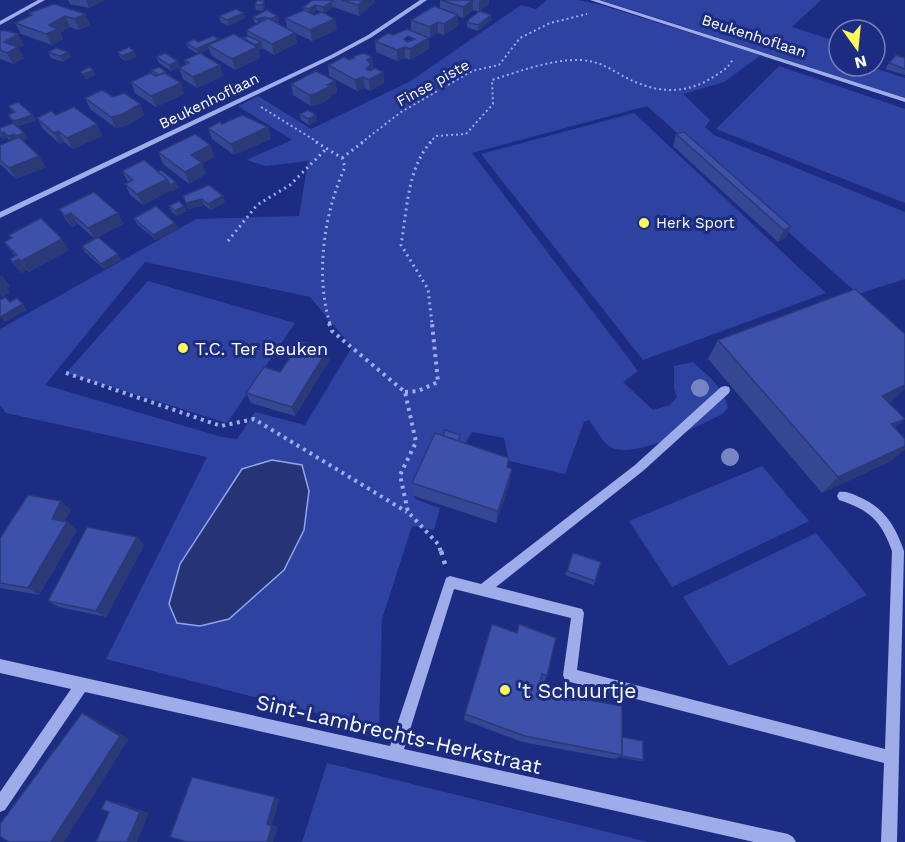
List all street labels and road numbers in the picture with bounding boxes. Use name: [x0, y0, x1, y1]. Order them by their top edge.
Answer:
street label: Beukenhoflaan: [699, 11, 809, 61]
street label: Finse piste: [394, 56, 472, 110]
street label: Beukenhoflaan: [156, 69, 262, 133]
street label: Sint-Lambrechts-Herkstraat: [254, 689, 544, 779]

